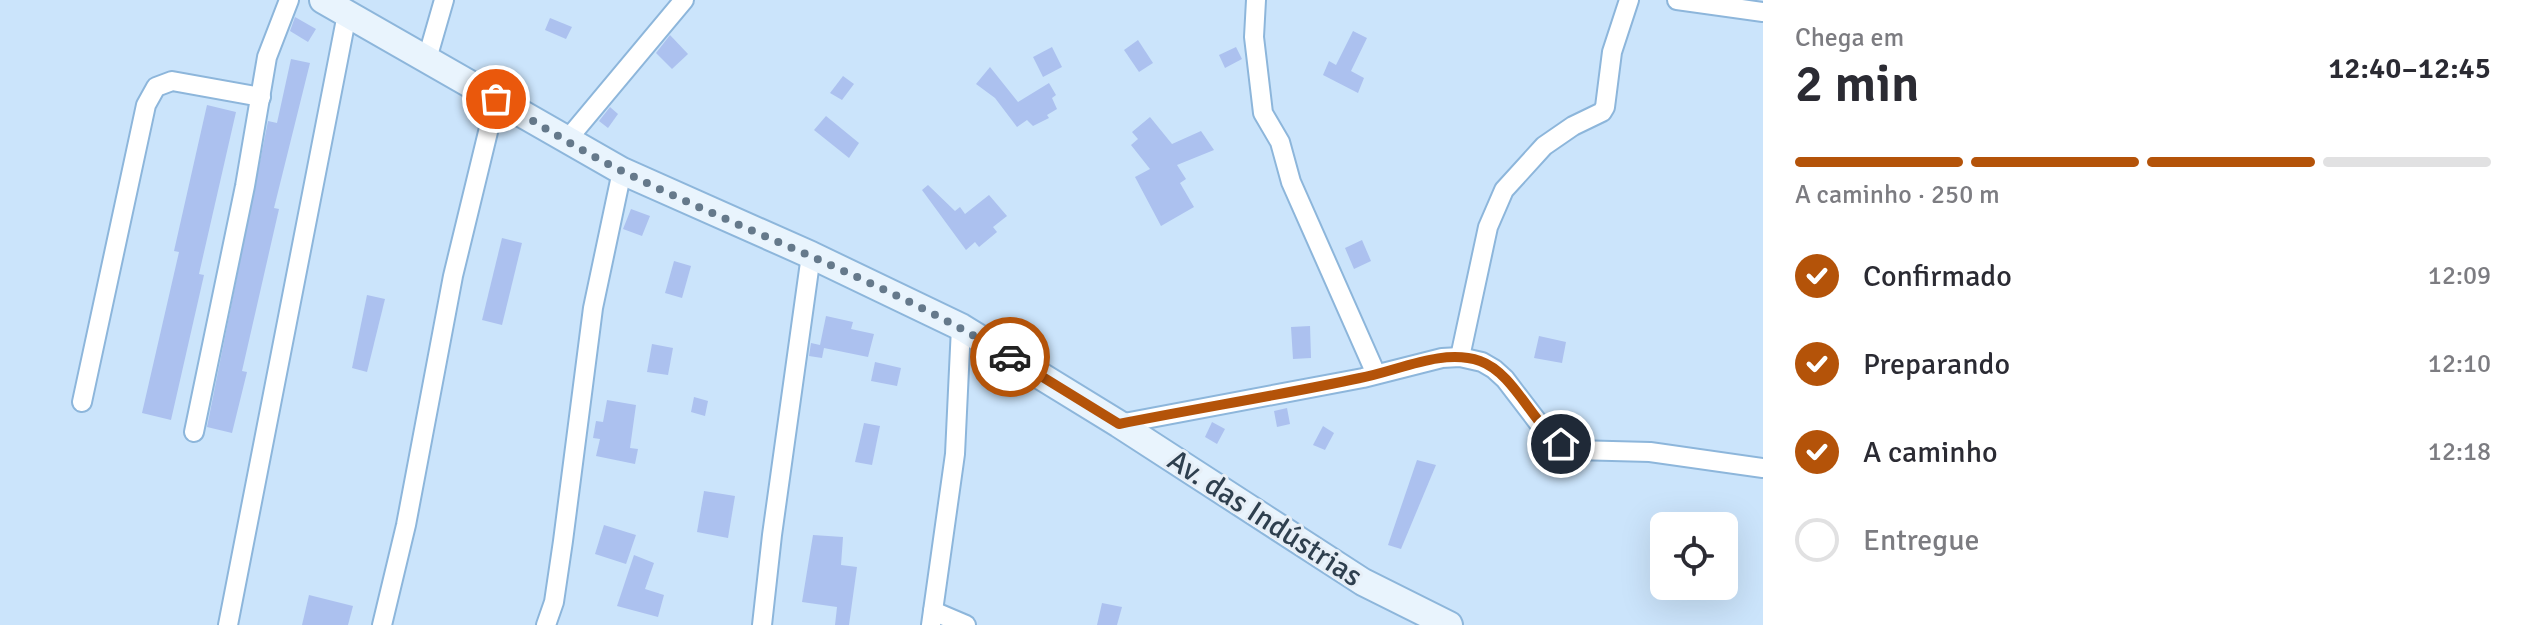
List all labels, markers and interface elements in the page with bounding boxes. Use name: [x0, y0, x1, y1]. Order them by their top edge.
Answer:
text: Chega em: [1795, 22, 1904, 54]
text: 12:40–12:45: [2328, 50, 2491, 87]
text: 2 min: [1795, 52, 1920, 116]
pin: [462, 65, 530, 133]
icon: bag: [474, 77, 518, 121]
text: A caminho · 250 m: [1795, 179, 2000, 211]
icon: check: [1795, 254, 1839, 298]
text: Confirmado: [1863, 258, 2012, 295]
text: 12:09: [2428, 260, 2491, 292]
courier: [970, 317, 1050, 397]
icon: car: [988, 335, 1032, 379]
icon: check: [1795, 342, 1839, 386]
text: Preparando: [1863, 346, 2010, 383]
text: 12:10: [2428, 348, 2491, 380]
pin: [1527, 410, 1595, 478]
icon: home: [1539, 422, 1583, 466]
icon: check: [1795, 430, 1839, 474]
text: A caminho: [1863, 434, 1998, 471]
text: 12:18: [2428, 436, 2491, 468]
street label: Av. das Indústrias: [1161, 442, 1369, 595]
map controls: [1650, 512, 1738, 600]
button: locate: [1650, 512, 1738, 600]
text: Entregue: [1863, 522, 1980, 559]

